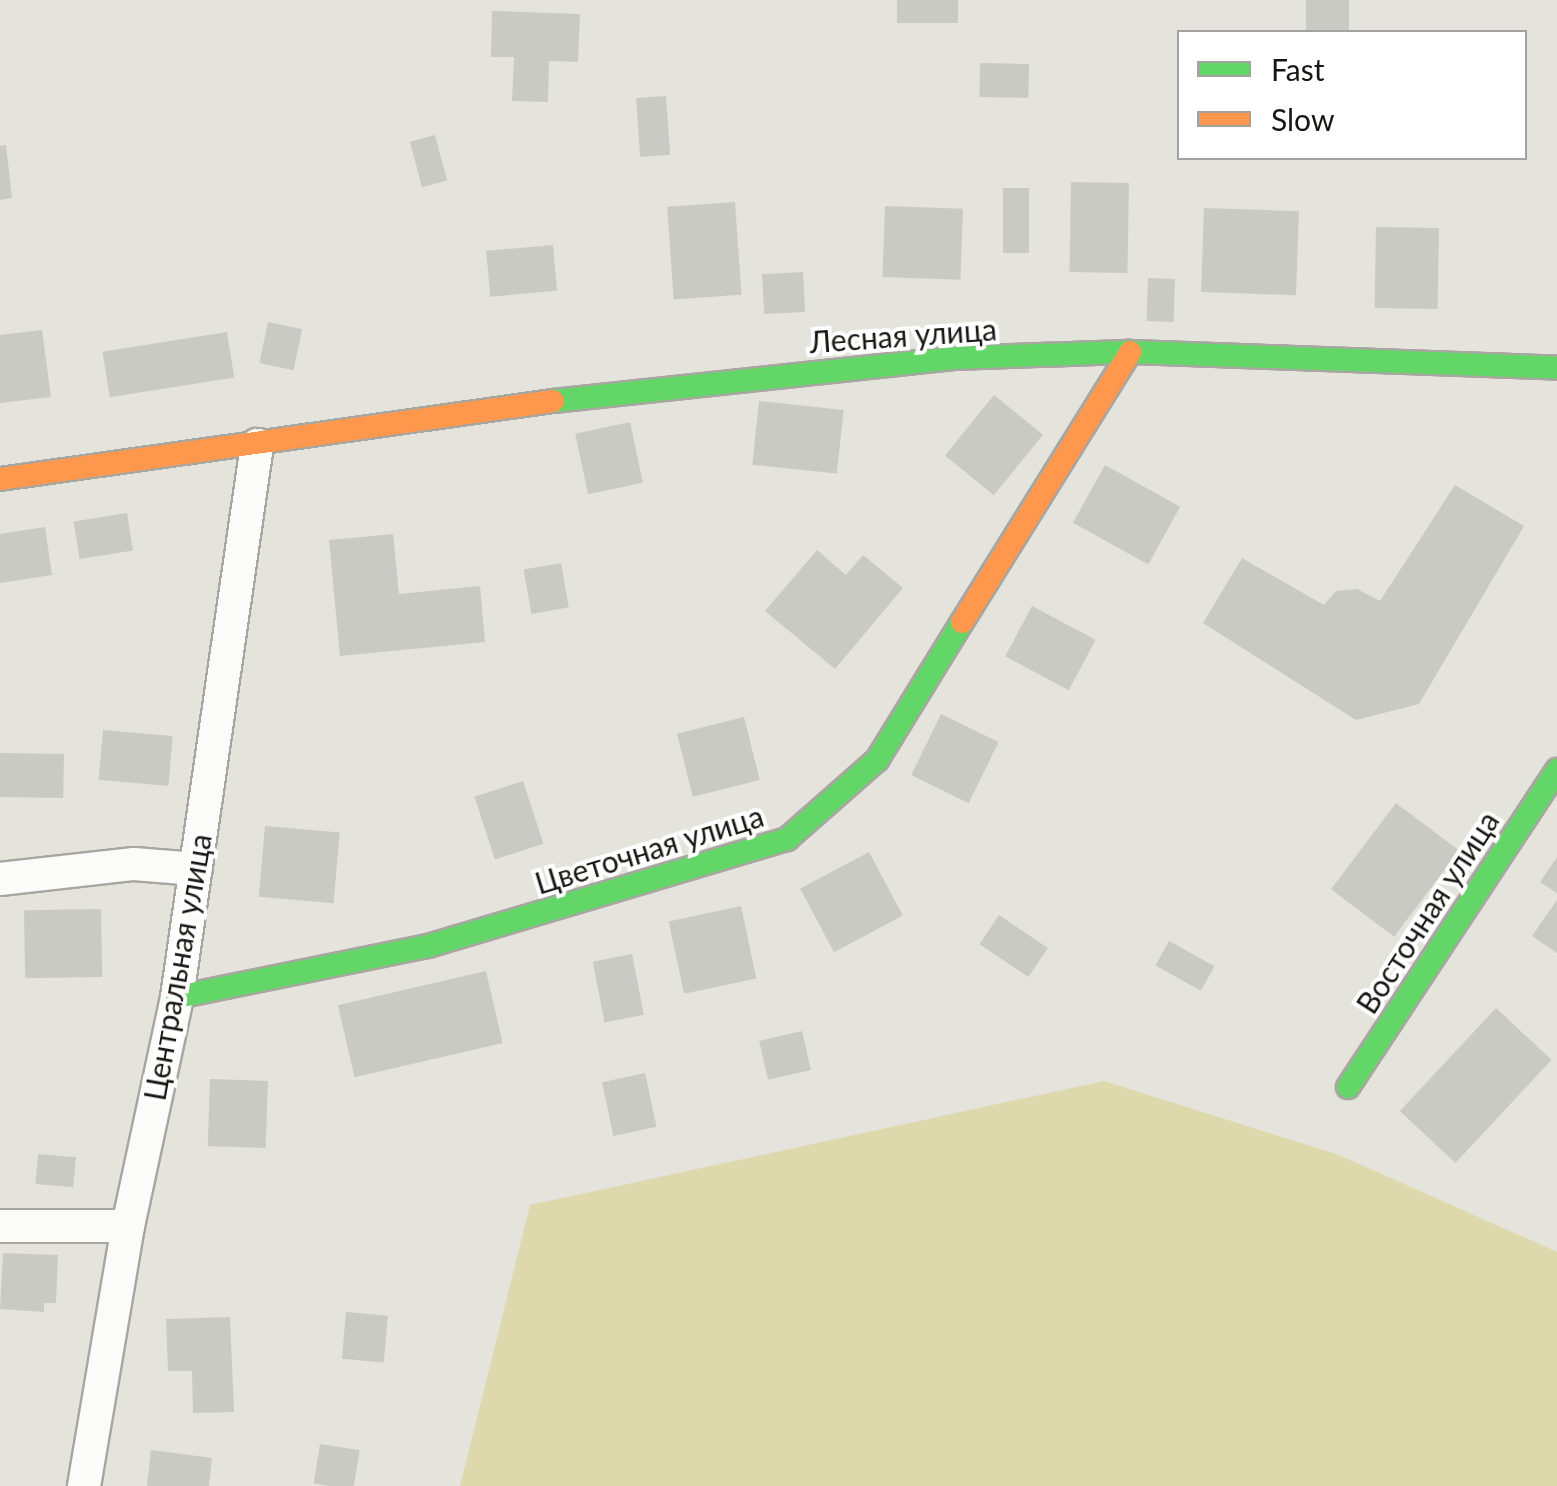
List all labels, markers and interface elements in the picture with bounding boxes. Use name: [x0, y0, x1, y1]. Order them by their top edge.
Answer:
legend: [1177, 30, 1527, 160]
text: Fast: [1271, 51, 1325, 87]
text: Slow: [1271, 101, 1334, 137]
street label: Лесная улица: [808, 310, 998, 360]
street label: Цветочная улица: [530, 797, 768, 901]
street label: Восточная улица: [1348, 804, 1506, 1020]
street label: Центральная улица: [136, 831, 218, 1103]

